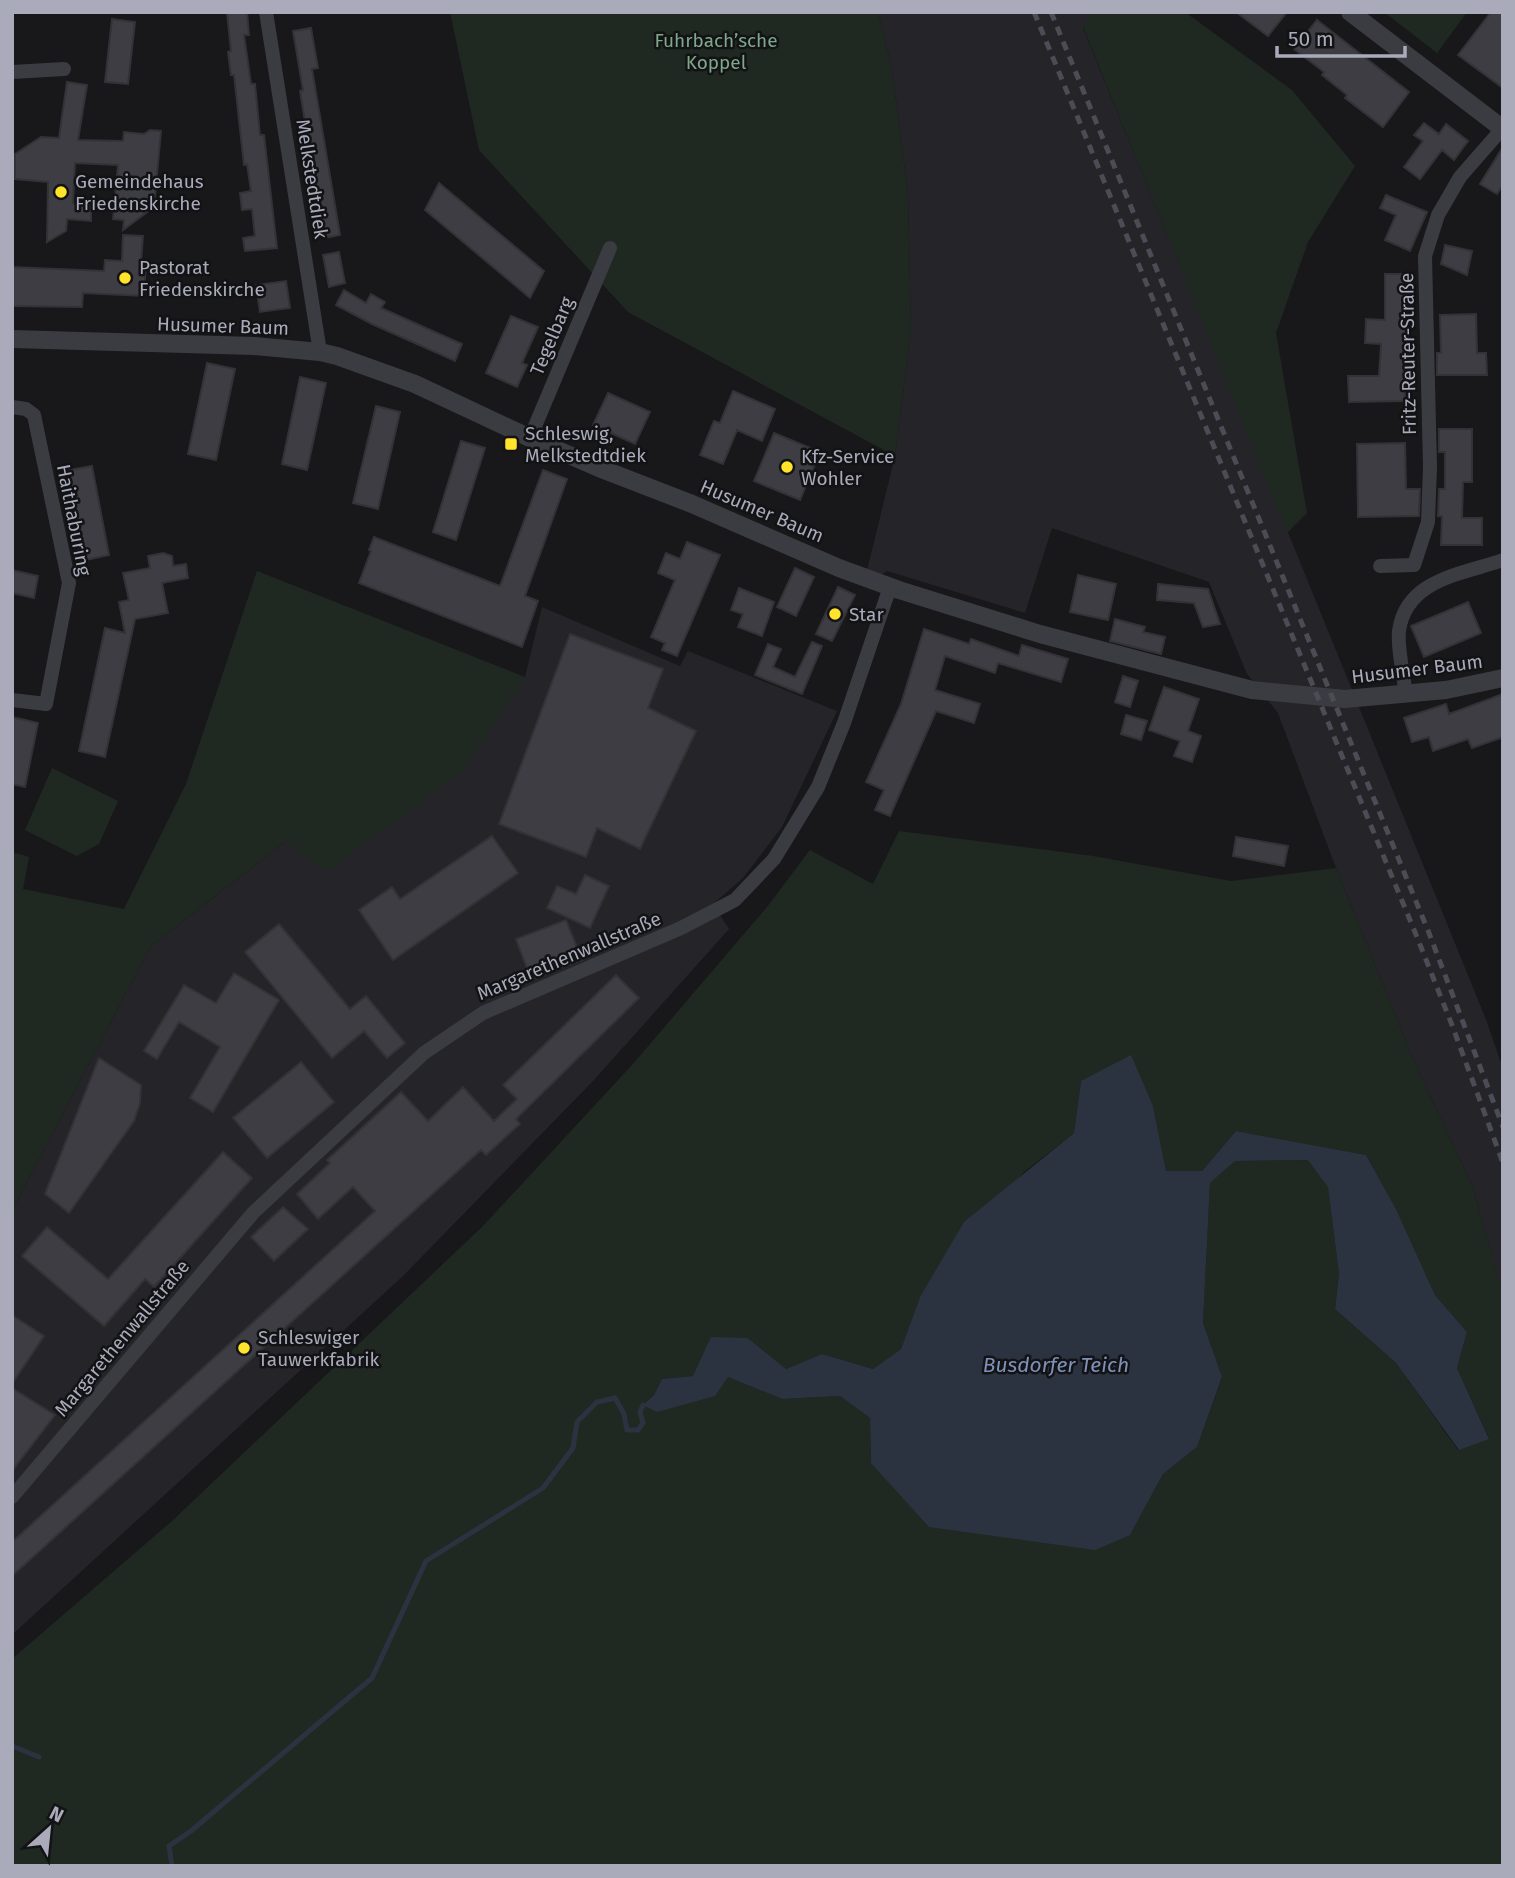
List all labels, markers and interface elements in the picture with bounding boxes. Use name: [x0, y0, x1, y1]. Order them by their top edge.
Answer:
scale bar: [1277, 14, 1405, 58]
text: 50 m: [1288, 26, 1334, 52]
park label: Fuhrbach’sche Koppel: [654, 29, 778, 74]
street label: Melkstedtdiek: [291, 117, 333, 241]
place label: Gemeindehaus Friedenskirche: [75, 170, 204, 215]
marker: Gemeindehaus Friedenskirche: [53, 184, 69, 200]
place label: Pastorat Friedenskirche: [139, 256, 265, 301]
marker: Pastorat Friedenskirche: [117, 270, 133, 286]
street label: Fritz-Reuter-Straße: [1395, 273, 1421, 435]
street label: Tegelbarg: [525, 293, 579, 379]
street label: Husumer Baum: [157, 312, 289, 340]
place label: Schleswig, Melkstedtdiek: [525, 422, 646, 467]
marker: Schleswig, Melkstedtdiek: [503, 436, 519, 452]
place label: Kfz-Service Wohler: [801, 445, 894, 490]
marker: Kfz-Service Wohler: [779, 459, 795, 475]
street label: Haithaburing: [52, 462, 96, 578]
street label: Husumer Baum: [697, 475, 827, 547]
place label: Star: [849, 603, 884, 626]
marker: Star: [827, 606, 843, 622]
street label: Husumer Baum: [1350, 650, 1484, 688]
street label: Margarethenwallstraße: [474, 907, 664, 1005]
street label: Margarethenwallstraße: [50, 1255, 194, 1421]
place label: Schleswiger Tauwerkfabrik: [258, 1326, 380, 1371]
marker: Schleswiger Tauwerkfabrik: [236, 1340, 252, 1356]
water label: Busdorfer Teich: [983, 1352, 1129, 1378]
north arrow: [14, 1794, 84, 1864]
text: N: [46, 1801, 67, 1827]

